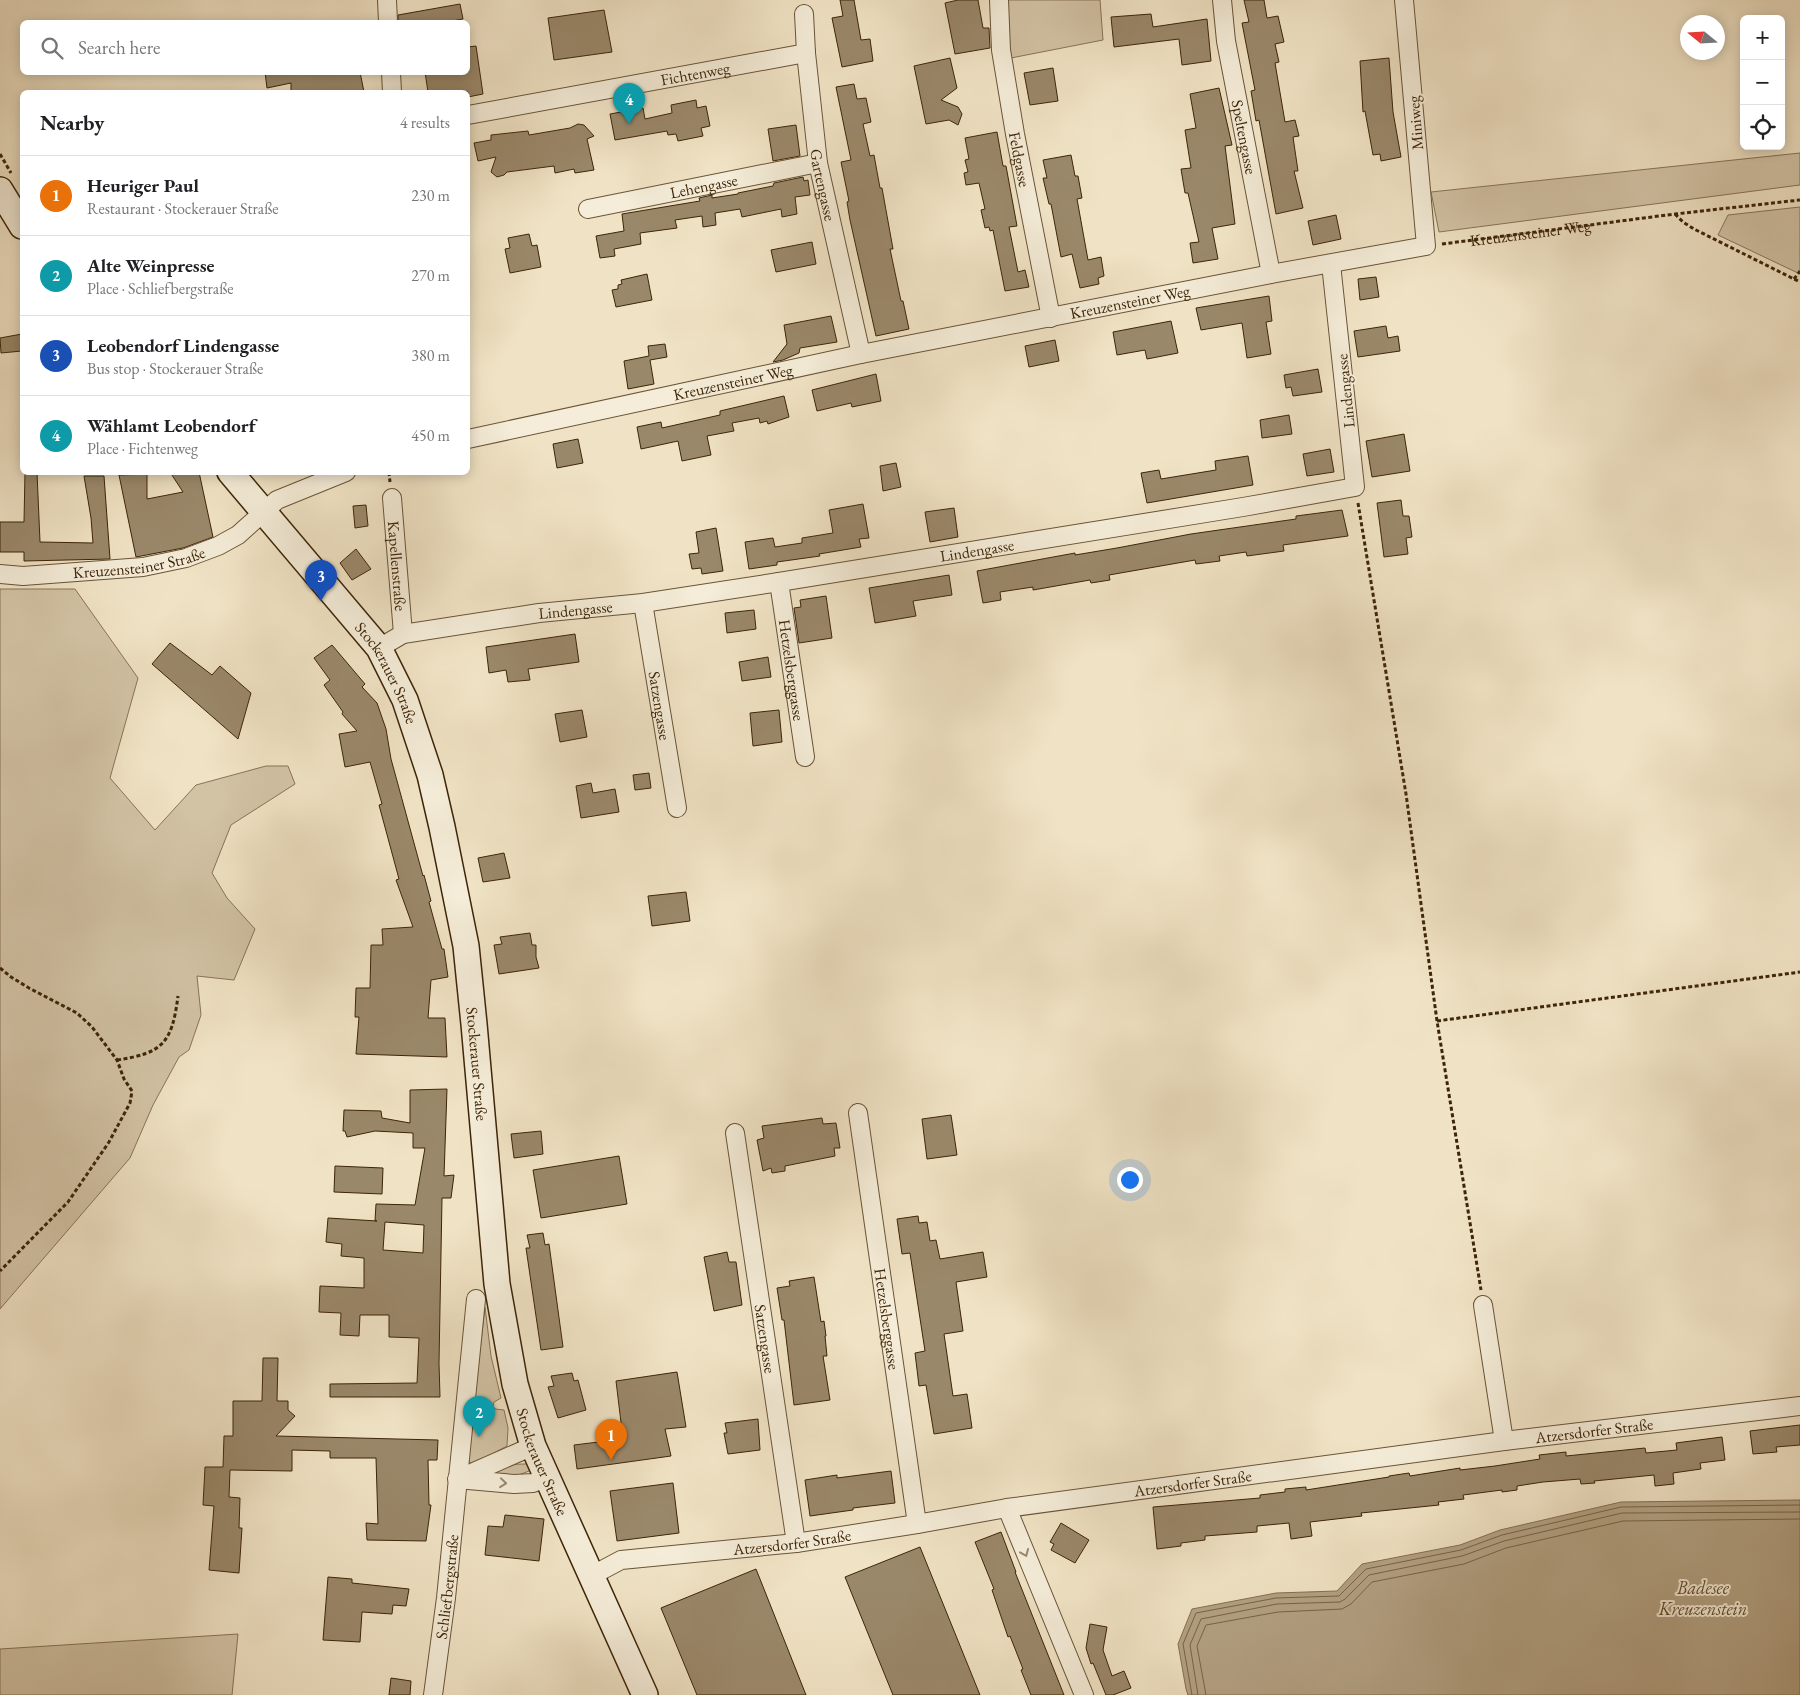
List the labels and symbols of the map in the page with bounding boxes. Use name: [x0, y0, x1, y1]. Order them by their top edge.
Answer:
north arrow: [1680, 15, 1725, 60]
street label: Fichtenweg: [659, 57, 733, 90]
pin: 4: [613, 83, 645, 124]
street label: Miniweg: [1403, 94, 1428, 151]
street label: Speltengasse: [1227, 98, 1262, 176]
street label: Feldgasse: [1004, 130, 1035, 189]
street label: Gartengasse: [806, 148, 841, 223]
street label: Lehengasse: [668, 169, 739, 203]
street label: Kreuzensteiner Weg: [1469, 215, 1593, 251]
street label: Kreuzensteiner Weg: [1068, 280, 1193, 324]
street label: Lindengasse: [1331, 353, 1360, 429]
street label: Kreuzensteiner Weg: [671, 359, 796, 405]
street label: Kapellenstraße: [383, 520, 411, 612]
street label: Lindengasse: [939, 534, 1015, 567]
street label: Kreuzensteiner Straße: [72, 542, 208, 583]
pin: 3: [305, 560, 337, 601]
street label: Lindengasse: [537, 596, 614, 624]
street label: Stockerauer Straße: [350, 617, 422, 727]
street label: Hetzelsberggasse: [774, 618, 809, 722]
street label: Satzengasse: [643, 670, 676, 742]
street label: Stockerauer Straße: [461, 1006, 493, 1122]
your location: [1117, 1167, 1143, 1193]
street label: Hetzelsberggasse: [869, 1267, 905, 1371]
street label: Satzengasse: [750, 1303, 781, 1375]
pin: 2: [463, 1396, 495, 1437]
street label: Stockerauer Straße: [511, 1405, 573, 1519]
street label: Atzersdorfer Straße: [1533, 1413, 1654, 1448]
pin: 1: [595, 1419, 627, 1460]
street label: Atzersdorfer Straße: [1132, 1465, 1253, 1502]
one-way arrow: [500, 1477, 508, 1488]
street label: Atzersdorfer Straße: [731, 1525, 852, 1560]
street label: Schliefbergstraße: [431, 1533, 463, 1641]
one-way arrow: [1019, 1548, 1030, 1557]
water label: Badesee Kreuzenstein: [1658, 1576, 1747, 1620]

